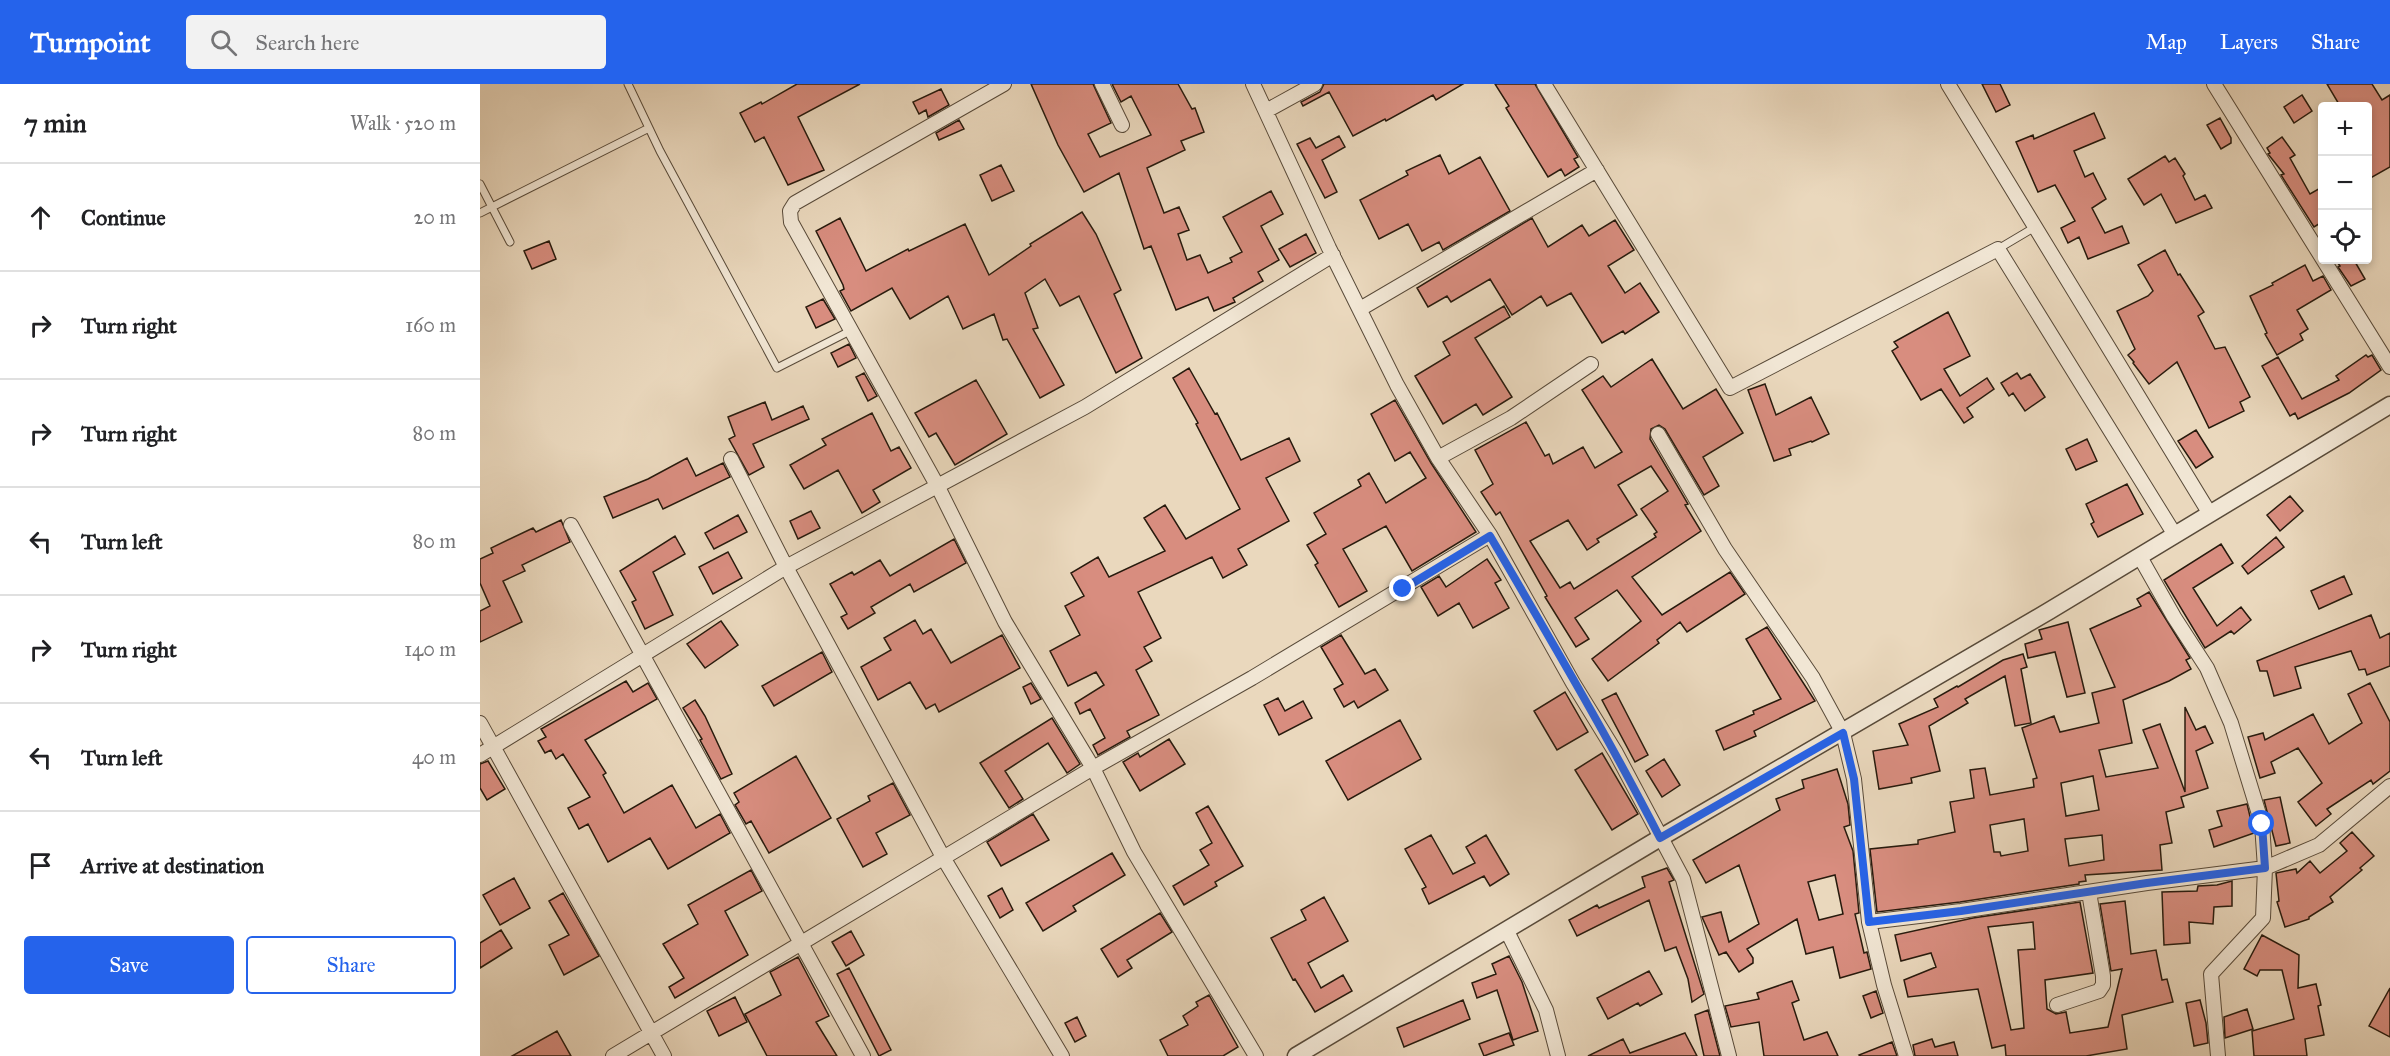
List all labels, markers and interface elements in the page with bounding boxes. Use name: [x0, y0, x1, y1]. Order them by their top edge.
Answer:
search box: [186, 15, 606, 69]
text: Turnpoint: [30, 25, 150, 60]
icon: search: [207, 26, 240, 59]
text: Search here: [255, 29, 359, 56]
text: Map: [2146, 29, 2187, 55]
text: Layers: [2220, 29, 2278, 55]
text: Share: [2311, 29, 2360, 55]
map controls: [2318, 102, 2372, 264]
button: +: [2318, 102, 2372, 156]
text: 7 min: [24, 107, 87, 139]
text: Walk · 520 m: [350, 111, 456, 135]
button: −: [2318, 156, 2372, 210]
icon: ahead: [24, 201, 57, 234]
text: Continue: [81, 204, 166, 231]
text: 20 m: [413, 205, 456, 229]
button: locate: [2318, 210, 2372, 264]
icon: right: [24, 309, 57, 342]
text: Turn right: [81, 312, 177, 339]
text: 160 m: [405, 313, 456, 337]
icon: right: [24, 417, 57, 450]
text: Turn right: [81, 420, 177, 447]
text: 80 m: [413, 421, 456, 445]
icon: left: [24, 525, 57, 558]
text: Turn left: [81, 528, 163, 555]
text: 80 m: [413, 529, 456, 553]
route end: [1389, 575, 1415, 601]
icon: right: [24, 633, 57, 666]
text: Turn right: [81, 636, 177, 663]
text: 140 m: [404, 637, 456, 661]
icon: left: [24, 741, 57, 774]
text: Turn left: [81, 744, 163, 771]
text: 40 m: [412, 745, 456, 769]
route start: [2248, 810, 2274, 836]
icon: arrive: [24, 849, 57, 882]
text: Arrive at destination: [81, 852, 264, 879]
button: Save: [24, 936, 234, 994]
button: Share: [246, 936, 456, 994]

